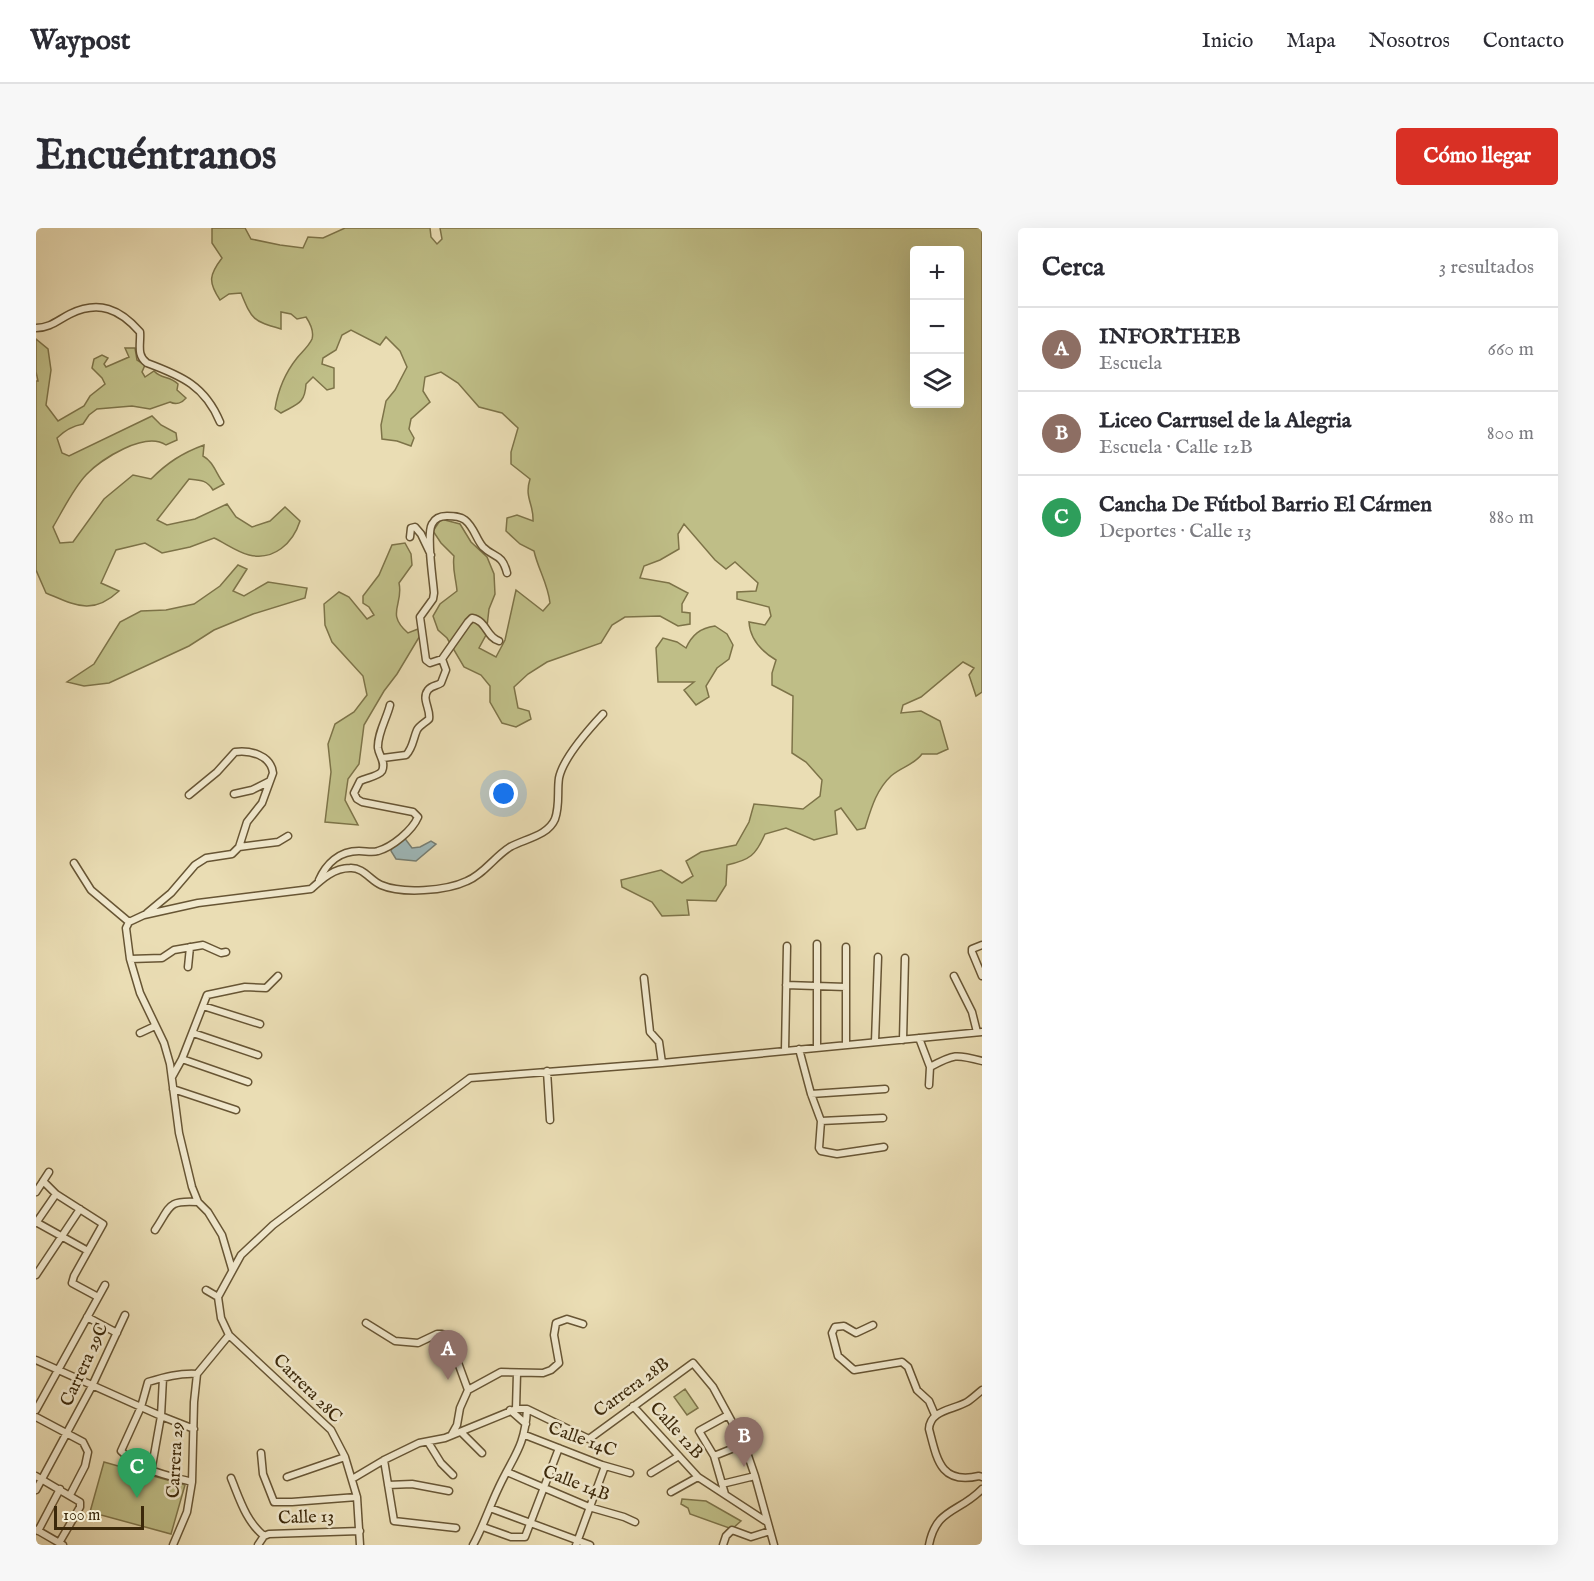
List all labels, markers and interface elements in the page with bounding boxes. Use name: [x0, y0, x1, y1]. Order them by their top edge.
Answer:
text: Waypost: [30, 24, 130, 59]
text: Inicio: [1202, 28, 1253, 55]
text: Mapa: [1286, 28, 1336, 55]
text: Nosotros: [1369, 28, 1450, 55]
text: Contacto: [1483, 28, 1564, 55]
button: Cómo llegar: [1396, 128, 1558, 185]
text: Encuéntranos: [36, 130, 277, 183]
map controls: [910, 246, 964, 408]
button: +: [910, 246, 964, 300]
text: Cerca: [1042, 251, 1104, 284]
text: 3 resultados: [1439, 255, 1534, 280]
button: −: [910, 300, 964, 354]
text: INFORTHEB: [1099, 323, 1240, 351]
text: A: [1055, 337, 1068, 362]
text: 660 m: [1487, 337, 1534, 362]
text: Escuela: [1099, 351, 1162, 376]
button: layers: [910, 354, 964, 408]
text: Liceo Carrusel de la Alegria: [1099, 407, 1351, 435]
text: B: [1055, 421, 1068, 446]
text: 800 m: [1487, 421, 1534, 446]
text: Escuela · Calle 12B: [1099, 435, 1253, 460]
text: Cancha De Fútbol Barrio El Cármen: [1099, 491, 1432, 519]
text: C: [1054, 505, 1069, 530]
text: 880 m: [1489, 505, 1534, 530]
text: Deportes · Calle 13: [1099, 519, 1252, 544]
your location: [489, 779, 518, 808]
street label: Carrera 29C: [56, 1319, 114, 1410]
pin: A: [428, 1330, 468, 1380]
street label: Carrera 28C: [267, 1349, 347, 1429]
street label: Carrera 28B: [590, 1353, 674, 1423]
street label: Calle 12B: [644, 1397, 708, 1465]
street label: Calle 14C: [545, 1417, 619, 1463]
pin: B: [724, 1418, 764, 1467]
street label: Carrera 29: [163, 1421, 189, 1499]
pin: C: [118, 1448, 156, 1498]
street label: Calle 14B: [539, 1461, 613, 1507]
scale bar: [54, 1503, 144, 1530]
text: 100 m: [63, 1506, 100, 1526]
street label: Calle 13: [278, 1506, 334, 1530]

